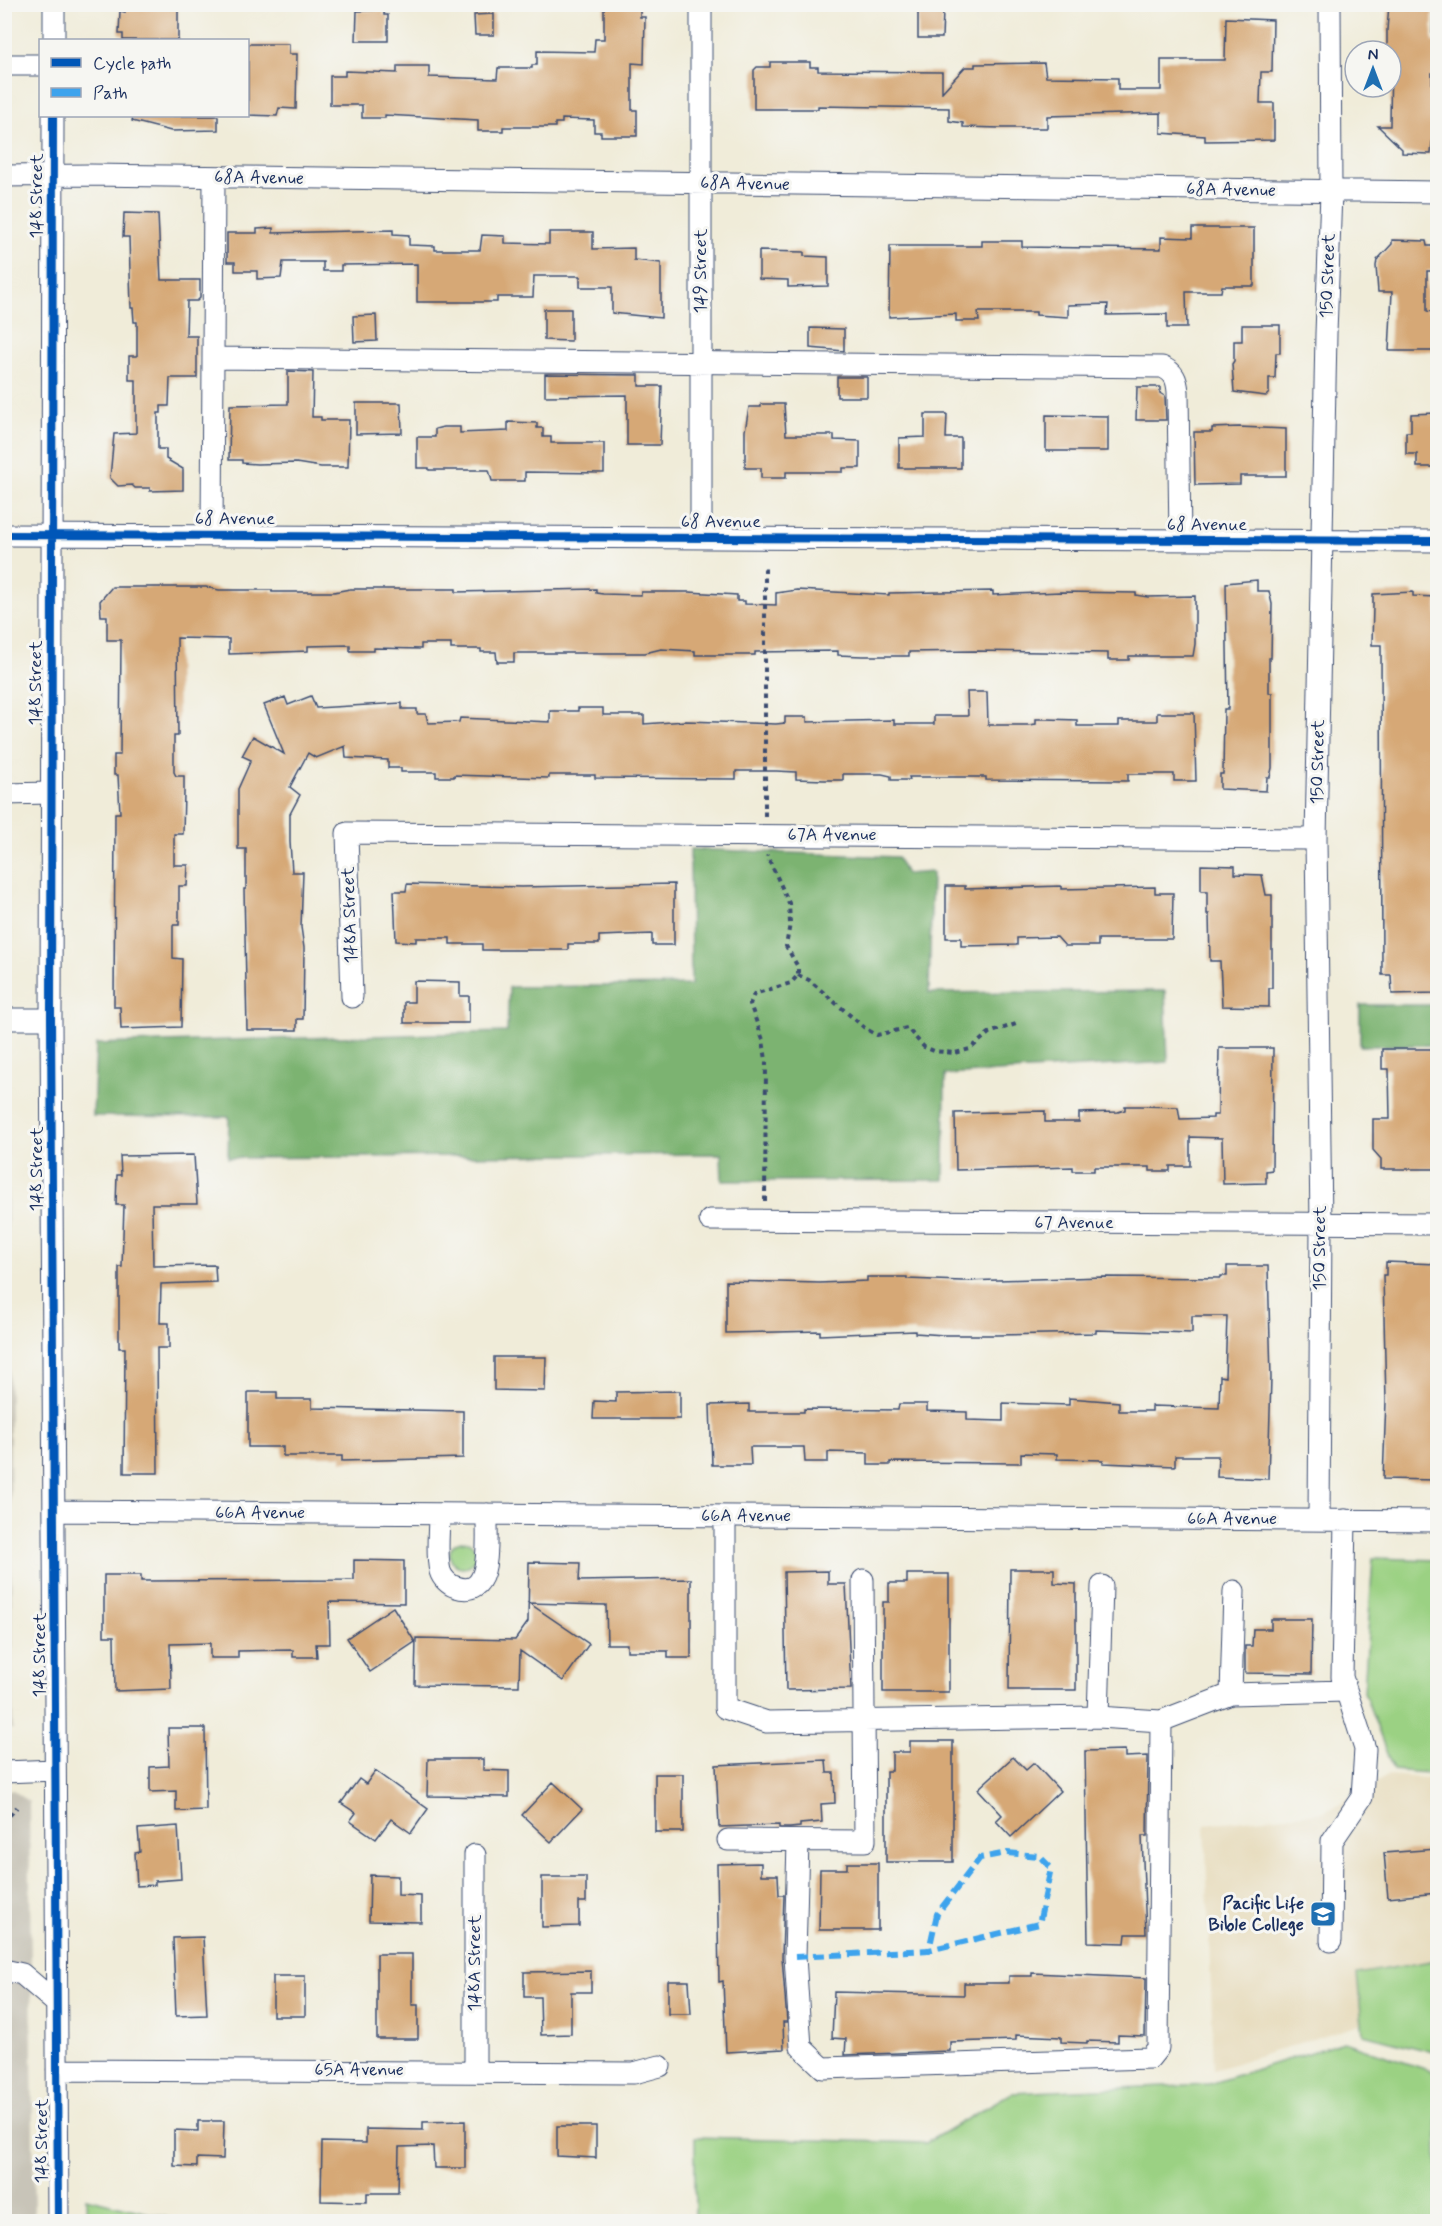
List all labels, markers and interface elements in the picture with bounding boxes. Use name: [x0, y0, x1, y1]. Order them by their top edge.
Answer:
legend: [39, 39, 249, 117]
north arrow: [1343, 39, 1403, 99]
text: N: [1368, 45, 1378, 66]
text: Cycle path: [93, 52, 171, 76]
text: Path: [93, 82, 128, 106]
street label: 148 Street: [25, 153, 49, 239]
street label: 68A Avenue: [214, 165, 304, 191]
street label: 68A Avenue: [700, 171, 790, 197]
street label: 68A Avenue: [1186, 177, 1276, 203]
street label: 149 Street: [689, 228, 713, 313]
street label: 150 Street: [1315, 233, 1341, 319]
street label: 68 Avenue: [195, 507, 275, 531]
street label: 68 Avenue: [681, 510, 761, 534]
street label: 68 Avenue: [1167, 513, 1247, 537]
street label: 148 Street: [24, 640, 48, 726]
street label: 150 Street: [1305, 719, 1331, 805]
street label: 67A Avenue: [787, 823, 877, 847]
street label: 148A Street: [336, 866, 364, 964]
street label: 148 Street: [25, 1126, 49, 1212]
street label: 150 Street: [1308, 1205, 1332, 1290]
street label: 67 Avenue: [1034, 1211, 1114, 1235]
street label: 66A Avenue: [215, 1501, 305, 1525]
street label: 66A Avenue: [701, 1504, 791, 1528]
street label: 66A Avenue: [1187, 1507, 1277, 1531]
street label: 148 Street: [28, 1612, 52, 1698]
place label: Pacific Life Bible College: [1208, 1892, 1304, 1937]
school or university icon: Pacific Life Bible College: [1308, 1899, 1338, 1929]
street label: 148A Street: [463, 1914, 487, 2011]
street label: 65A Avenue: [314, 2058, 404, 2082]
street label: 148 Street: [30, 2098, 54, 2184]

